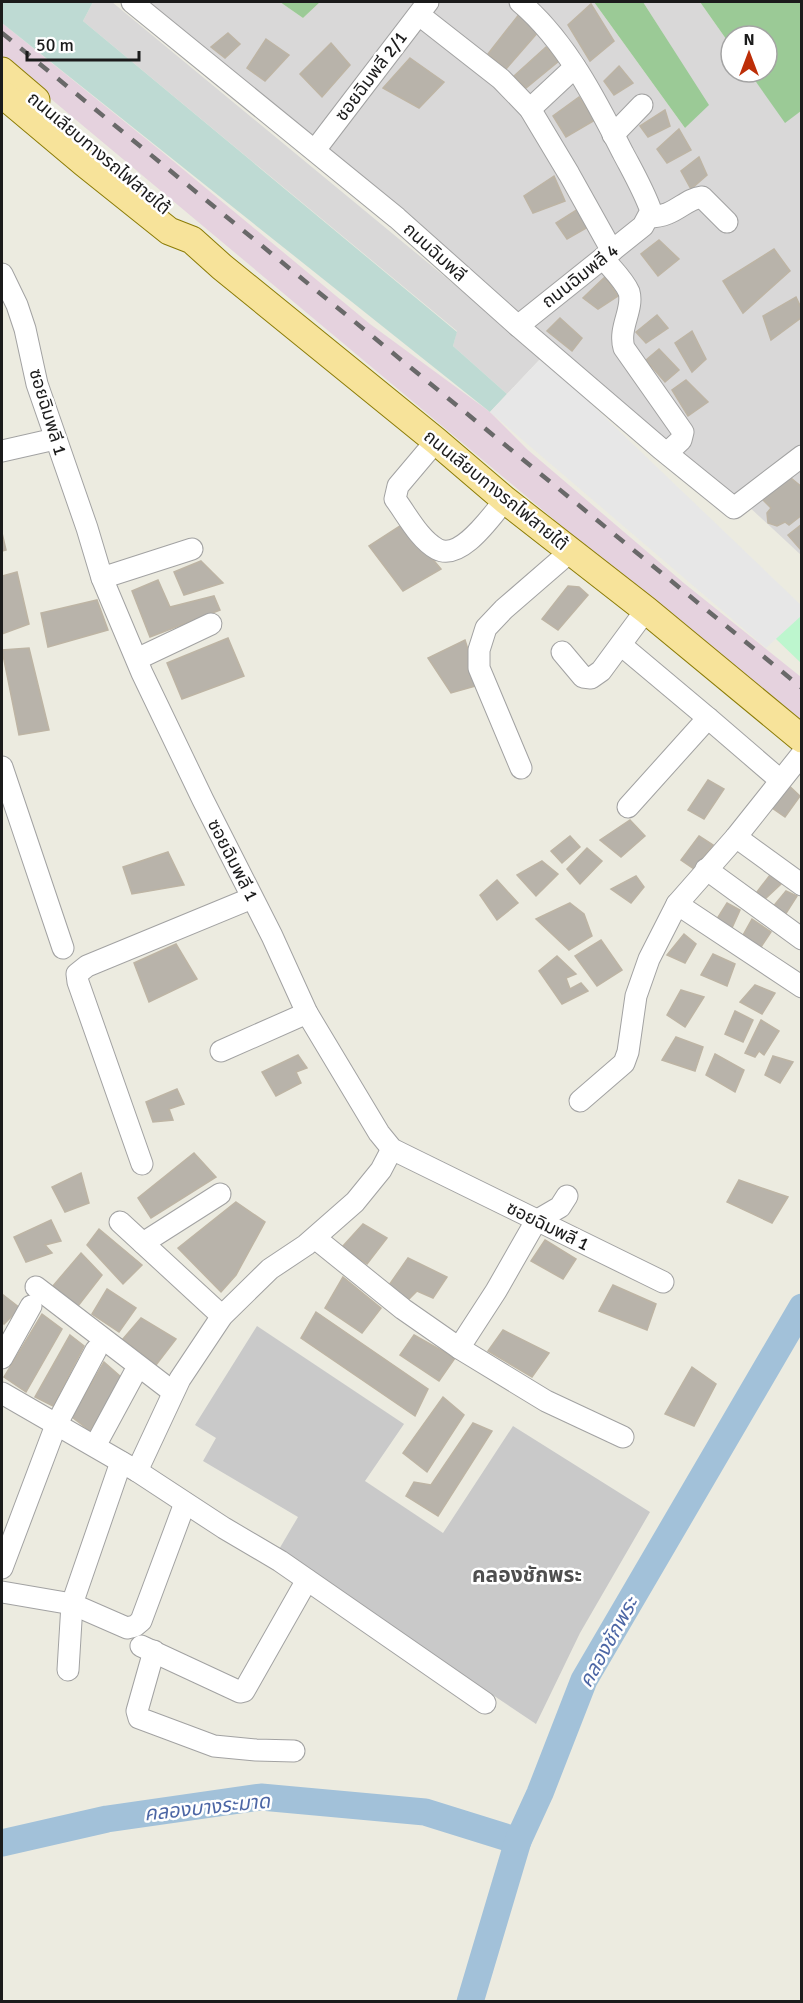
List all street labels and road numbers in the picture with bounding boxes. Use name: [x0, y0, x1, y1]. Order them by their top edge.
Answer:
street label: ซอยฉิมพลี 2/1: [330, 27, 412, 125]
street label: ถนนเลียบทางรถไฟสายใต้: [23, 87, 175, 219]
street label: ถนนฉิมพลี: [399, 218, 471, 286]
street label: ถนนฉิมพลี 4: [537, 239, 623, 313]
street label: ซอยฉิมพลี 1: [24, 366, 72, 458]
street label: ถนนเลียบทางรถไฟสายใต้: [419, 425, 573, 555]
street label: ซอยฉิมพลี 1: [203, 815, 263, 905]
street label: ซอยฉิมพลี 1: [503, 1197, 593, 1255]

